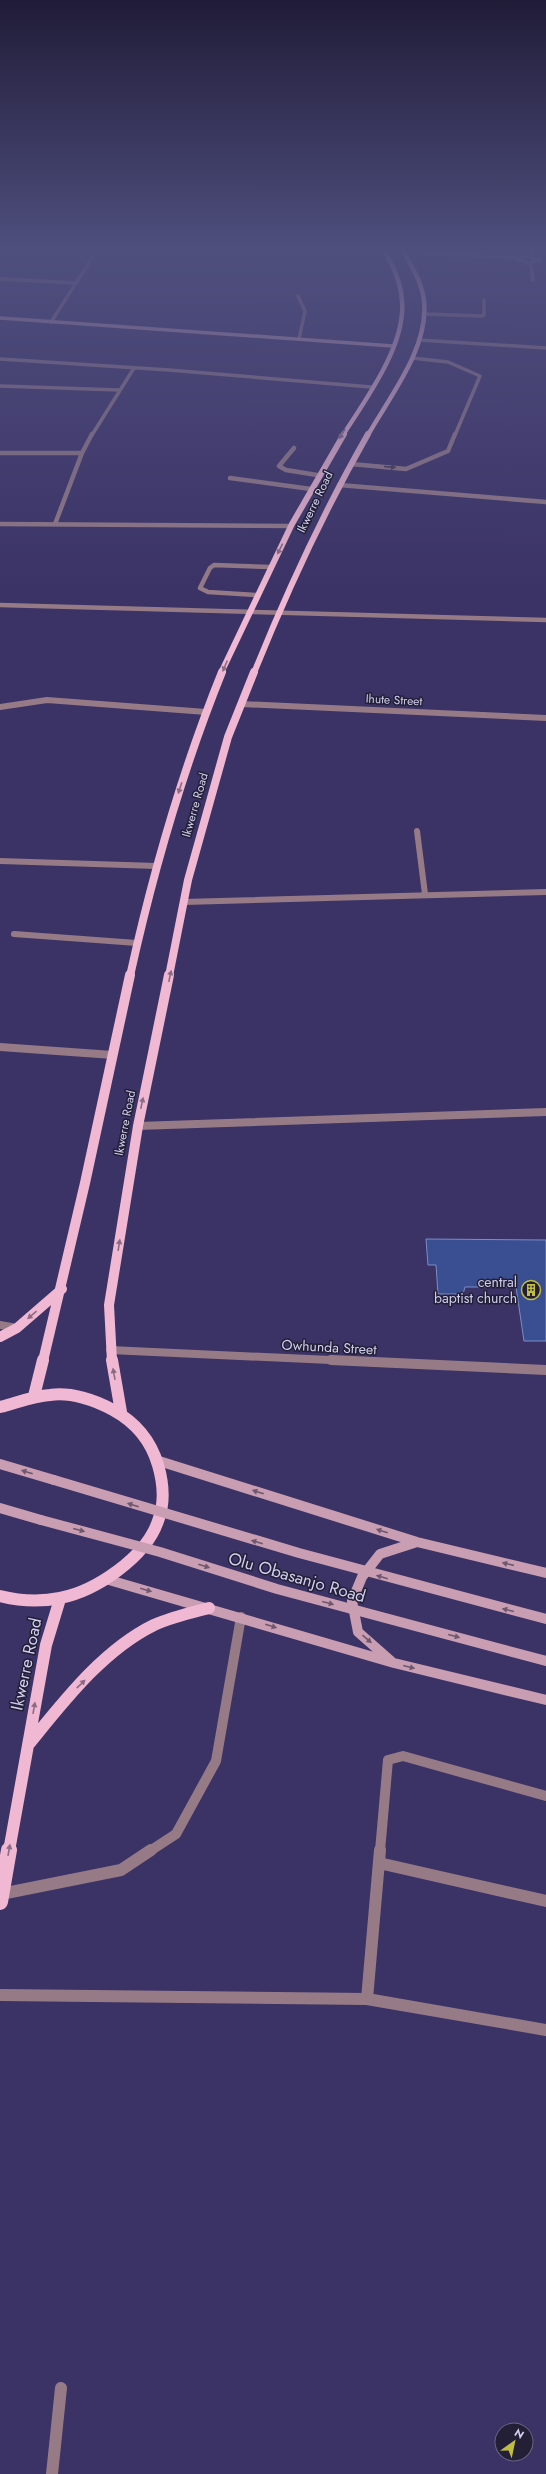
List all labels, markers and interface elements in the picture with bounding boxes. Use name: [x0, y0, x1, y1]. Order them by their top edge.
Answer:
one-way arrow: [339, 428, 346, 440]
one-way arrow: [384, 464, 396, 471]
street label: Ikwerre Road: [292, 468, 338, 536]
one-way arrow: [277, 543, 283, 554]
one-way arrow: [222, 661, 228, 672]
street label: Ihute Street: [365, 690, 423, 710]
street label: Ikwerre Road: [177, 771, 213, 839]
one-way arrow: [177, 782, 183, 794]
one-way arrow: [167, 970, 173, 982]
street label: Ikwerre Road: [110, 1089, 140, 1157]
one-way arrow: [140, 1097, 146, 1109]
one-way arrow: [116, 1239, 122, 1251]
place label: central baptist church: [434, 1272, 517, 1308]
building icon: central baptist church: [520, 1279, 542, 1301]
one-way arrow: [27, 1310, 37, 1319]
street label: Owhunda Street: [281, 1335, 378, 1360]
one-way arrow: [111, 1368, 117, 1380]
one-way arrow: [21, 1469, 33, 1475]
one-way arrow: [252, 1489, 264, 1495]
one-way arrow: [126, 1502, 138, 1508]
one-way arrow: [73, 1527, 85, 1533]
one-way arrow: [376, 1528, 388, 1534]
one-way arrow: [251, 1538, 264, 1544]
street label: Olu Obasanjo Road: [225, 1546, 369, 1608]
one-way arrow: [502, 1561, 514, 1567]
one-way arrow: [198, 1563, 210, 1569]
one-way arrow: [376, 1574, 388, 1580]
one-way arrow: [141, 1587, 153, 1593]
one-way arrow: [323, 1600, 335, 1606]
one-way arrow: [502, 1606, 514, 1612]
street label: Ikwerre Road: [5, 1616, 47, 1712]
one-way arrow: [266, 1623, 278, 1629]
one-way arrow: [448, 1634, 460, 1640]
one-way arrow: [361, 1635, 372, 1644]
one-way arrow: [404, 1664, 416, 1670]
one-way arrow: [76, 1679, 86, 1689]
one-way arrow: [32, 1702, 38, 1714]
one-way arrow: [6, 1843, 12, 1856]
north arrow: [494, 2422, 534, 2462]
text: N: [511, 2425, 527, 2443]

